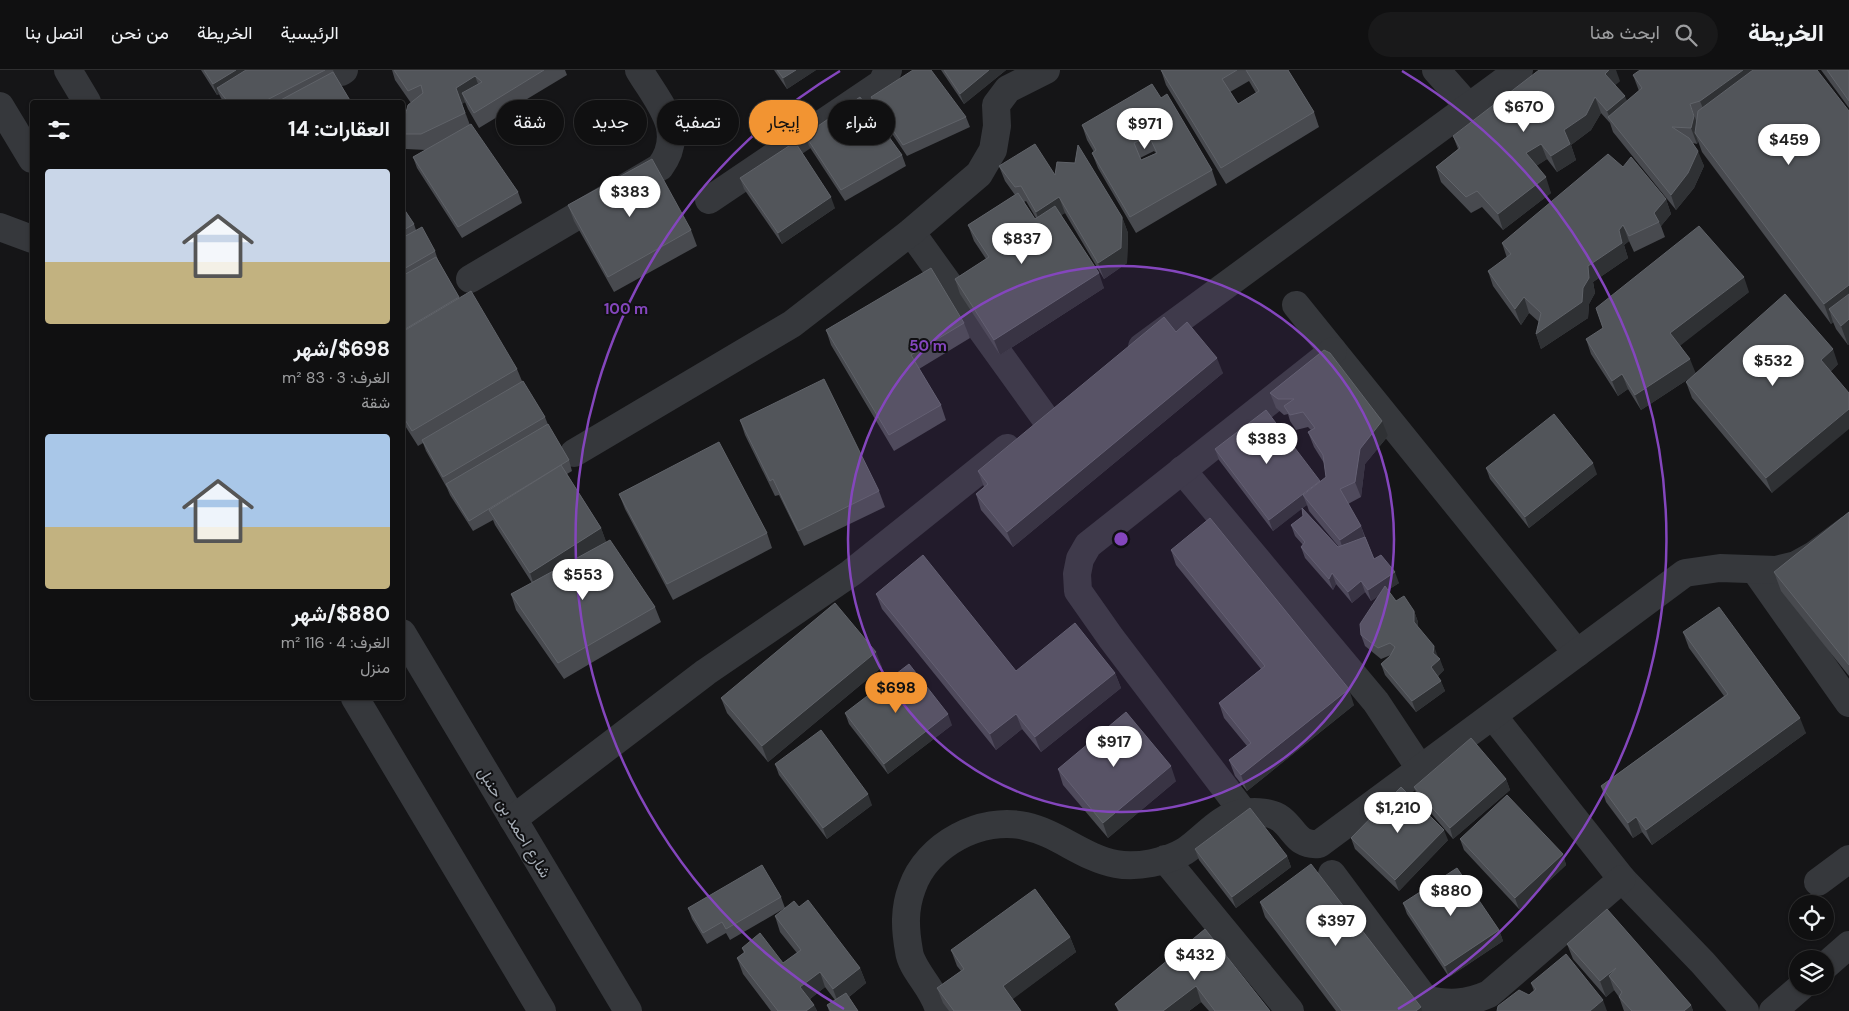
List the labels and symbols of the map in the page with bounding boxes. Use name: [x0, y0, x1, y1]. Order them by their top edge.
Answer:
pin: $670: [1494, 90, 1554, 133]
pin: $971: [1115, 108, 1175, 150]
pin: $459: [1759, 124, 1819, 166]
pin: $383: [600, 176, 660, 218]
pin: $837: [992, 222, 1052, 265]
text: 100 m: [604, 299, 648, 319]
text: 50 m: [909, 336, 947, 356]
pin: $532: [1743, 344, 1803, 387]
pin: $383: [1237, 422, 1297, 465]
centre of rings: [1112, 530, 1130, 548]
pin: $553: [553, 558, 613, 601]
pin: $698: [866, 672, 926, 714]
pin: $917: [1084, 726, 1144, 768]
street label: شارع احمد بن حنبل: [472, 763, 556, 882]
pin: $1,210: [1357, 792, 1439, 834]
pin: $880: [1421, 874, 1481, 917]
pin: $397: [1306, 904, 1366, 947]
pin: $432: [1165, 938, 1225, 981]

